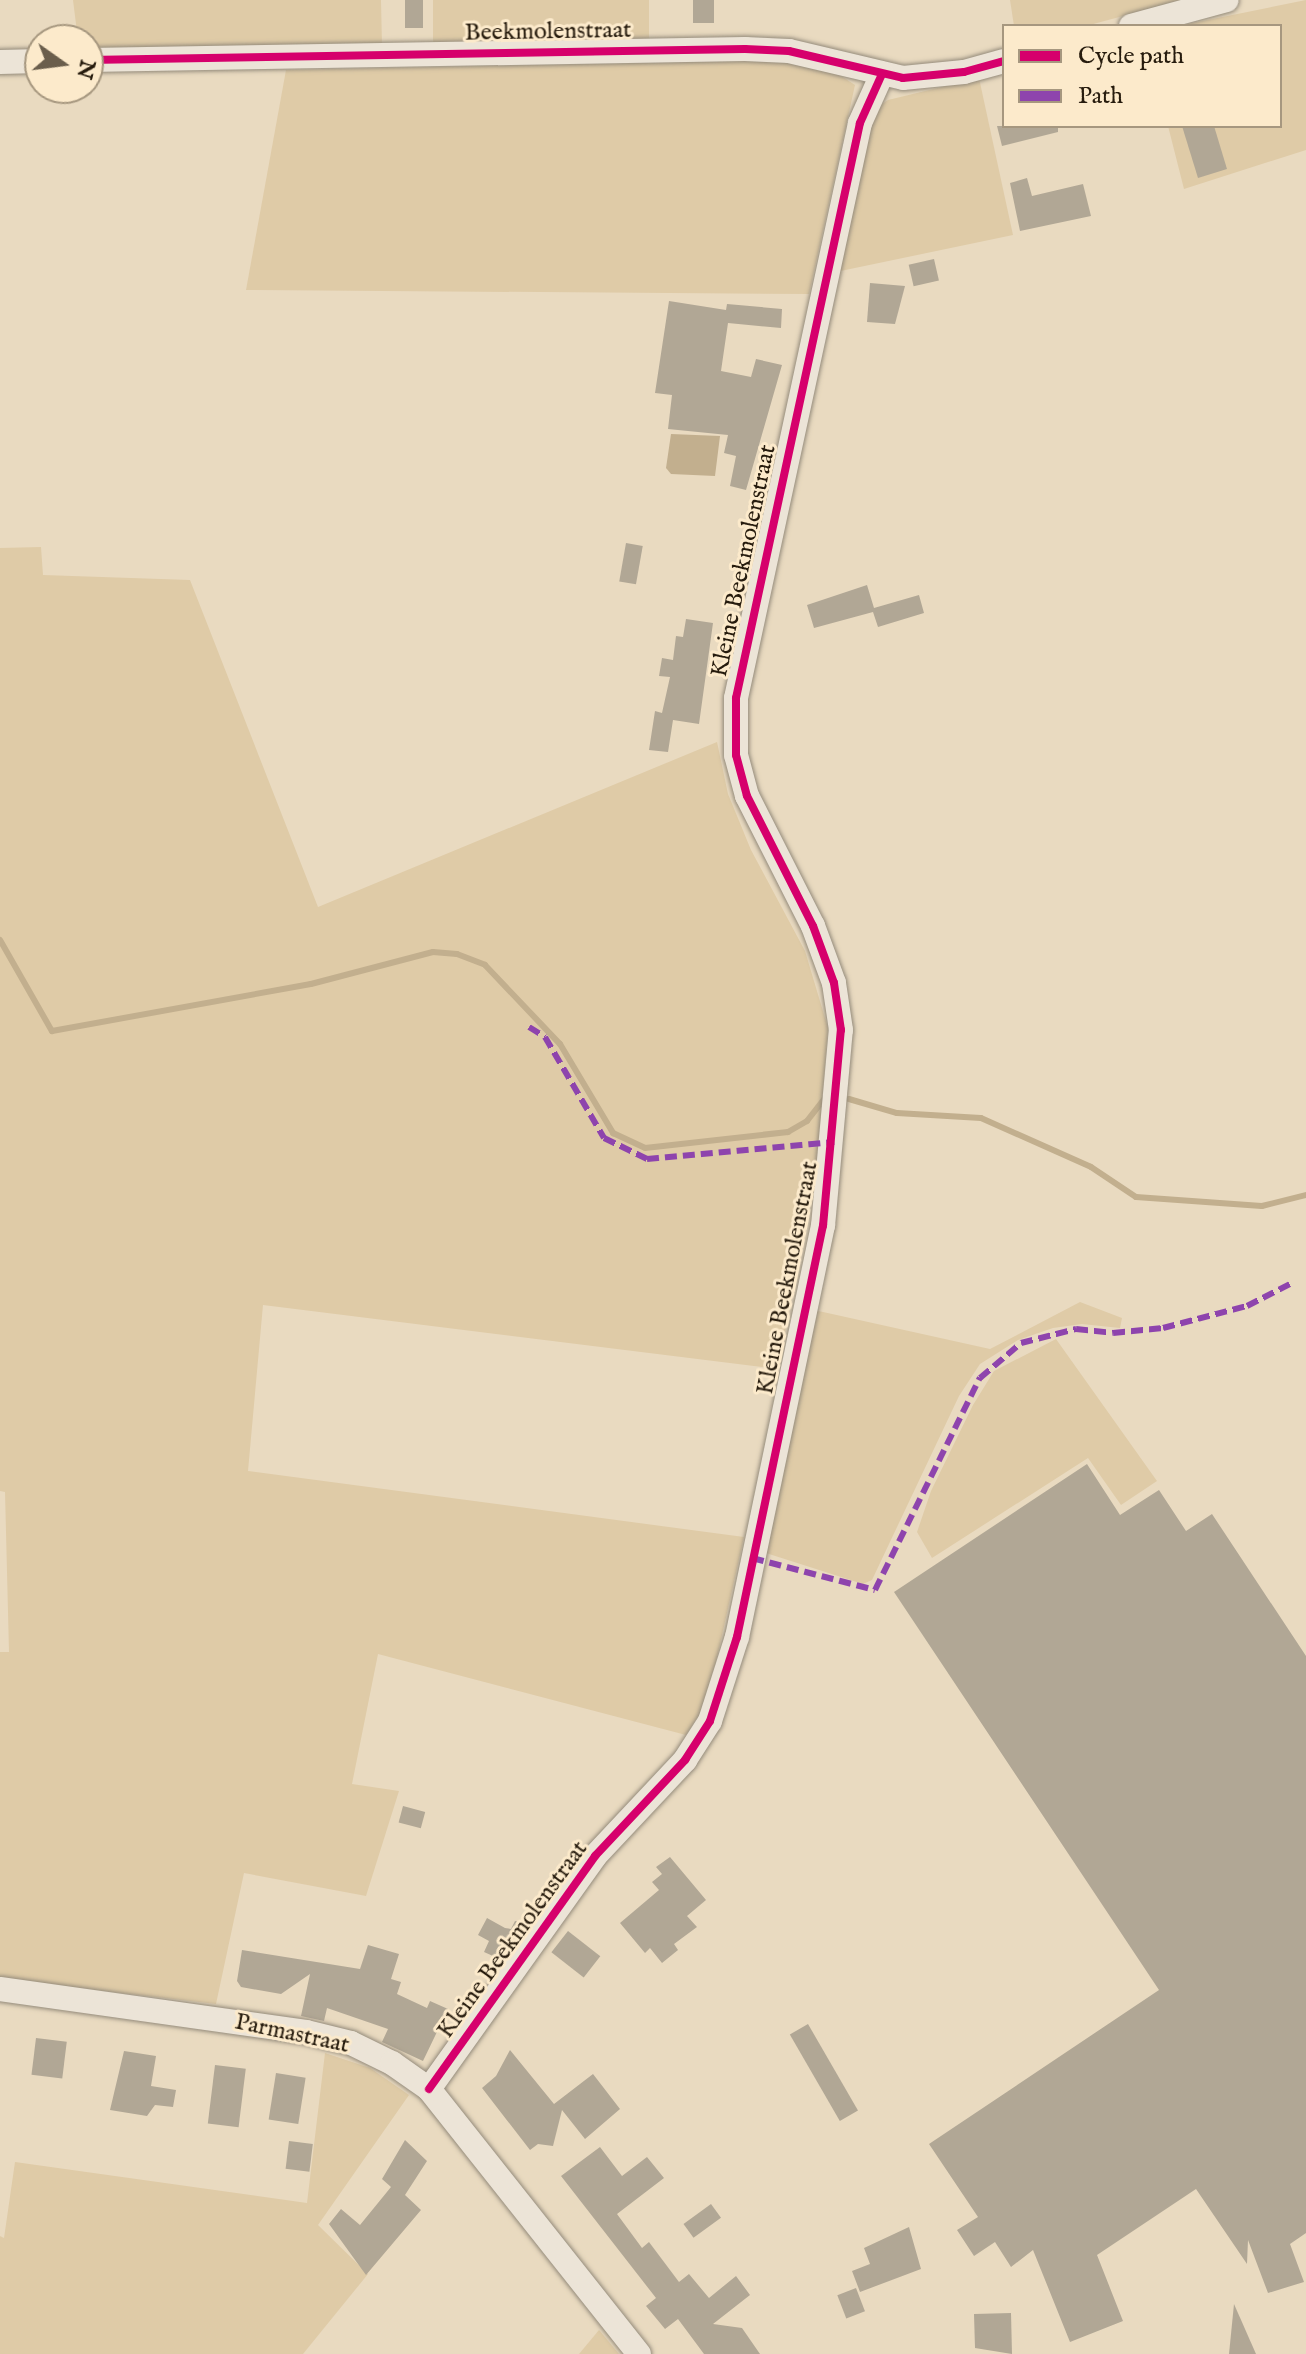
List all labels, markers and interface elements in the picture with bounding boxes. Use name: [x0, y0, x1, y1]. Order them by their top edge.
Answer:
street label: Beekmolenstraat: [464, 16, 632, 48]
north arrow: [24, 24, 104, 104]
legend: [1002, 24, 1282, 128]
text: Cycle path: [1078, 41, 1184, 72]
text: N: [69, 57, 101, 82]
text: Path: [1078, 81, 1123, 112]
street label: Kleine Beekmolenstraat: [705, 442, 783, 680]
street label: Kleine Beekmolenstraat: [751, 1159, 825, 1397]
street label: Kleine Beekmolenstraat: [432, 1836, 594, 2044]
street label: Parmastraat: [232, 2008, 352, 2060]

